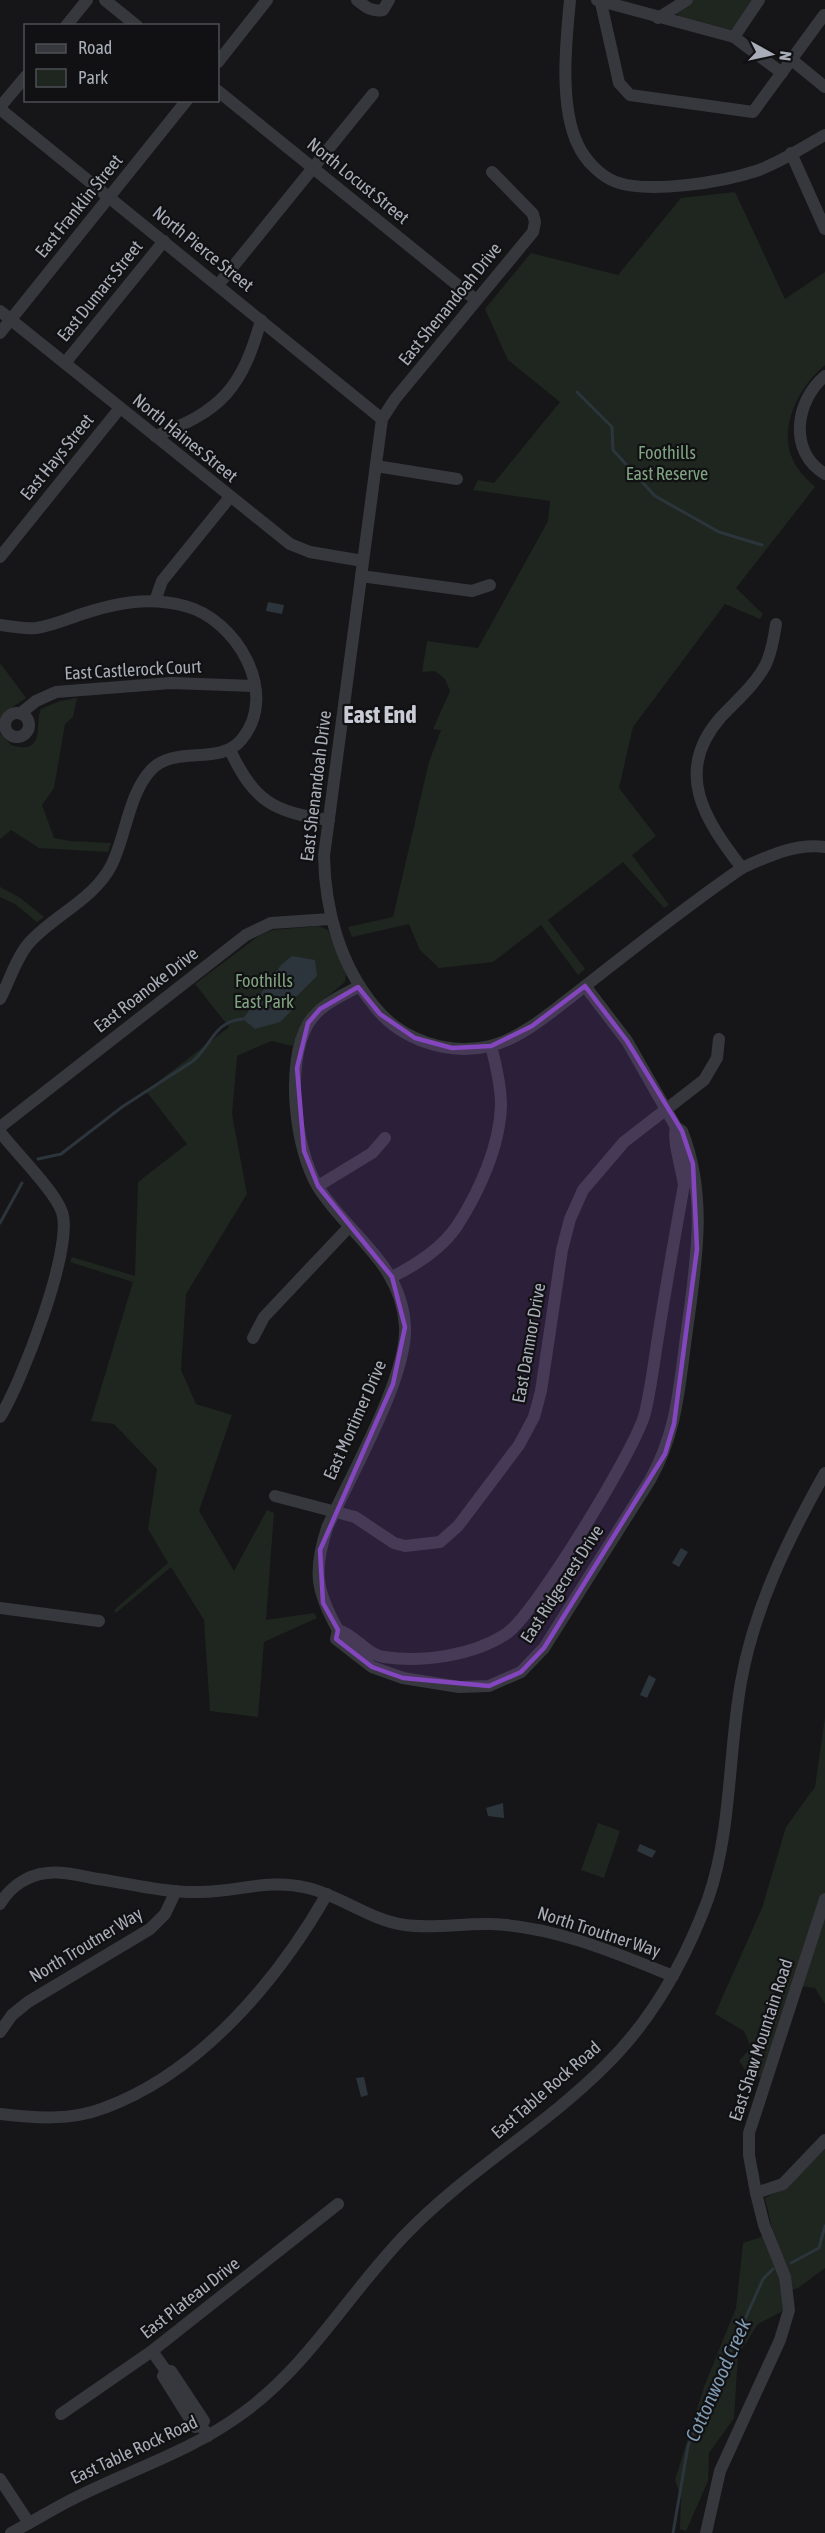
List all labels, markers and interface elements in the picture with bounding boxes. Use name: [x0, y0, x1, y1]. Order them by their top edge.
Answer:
legend: [24, 24, 219, 102]
north arrow: [741, 24, 801, 84]
text: Road: [78, 37, 112, 58]
text: N: [776, 50, 795, 62]
text: Park: [78, 67, 108, 88]
street label: North Locust Street: [303, 133, 413, 228]
street label: East Franklin Street: [31, 150, 127, 261]
street label: North Pierce Street: [149, 202, 258, 296]
street label: East Dumars Street: [53, 236, 147, 345]
street label: East Shenandoah Drive: [394, 238, 506, 369]
street label: North Haines Street: [129, 389, 242, 486]
street label: East Hays Street: [16, 409, 98, 504]
park label: Foothills East Reserve: [626, 442, 708, 484]
street label: East Castlerock Court: [64, 655, 202, 684]
district label: East End: [343, 701, 417, 728]
street label: East Shenandoah Drive: [296, 709, 335, 863]
street label: East Roanoke Drive: [90, 942, 202, 1037]
park label: Foothills East Park: [234, 970, 294, 1012]
street label: East Danmor Drive: [508, 1281, 549, 1404]
street label: East Mortimer Drive: [319, 1357, 390, 1483]
street label: East Ridgecrest Drive: [516, 1521, 607, 1647]
street label: North Troutner Way: [535, 1902, 663, 1961]
street label: North Troutner Way: [25, 1903, 146, 1987]
street label: East Shaw Mountain Road: [724, 1956, 797, 2124]
street label: East Table Rock Road: [487, 2037, 605, 2143]
street label: East Plateau Drive: [136, 2252, 243, 2343]
water label: Cottonwood Creek: [680, 2314, 755, 2445]
street label: East Table Rock Road: [67, 2411, 201, 2488]

